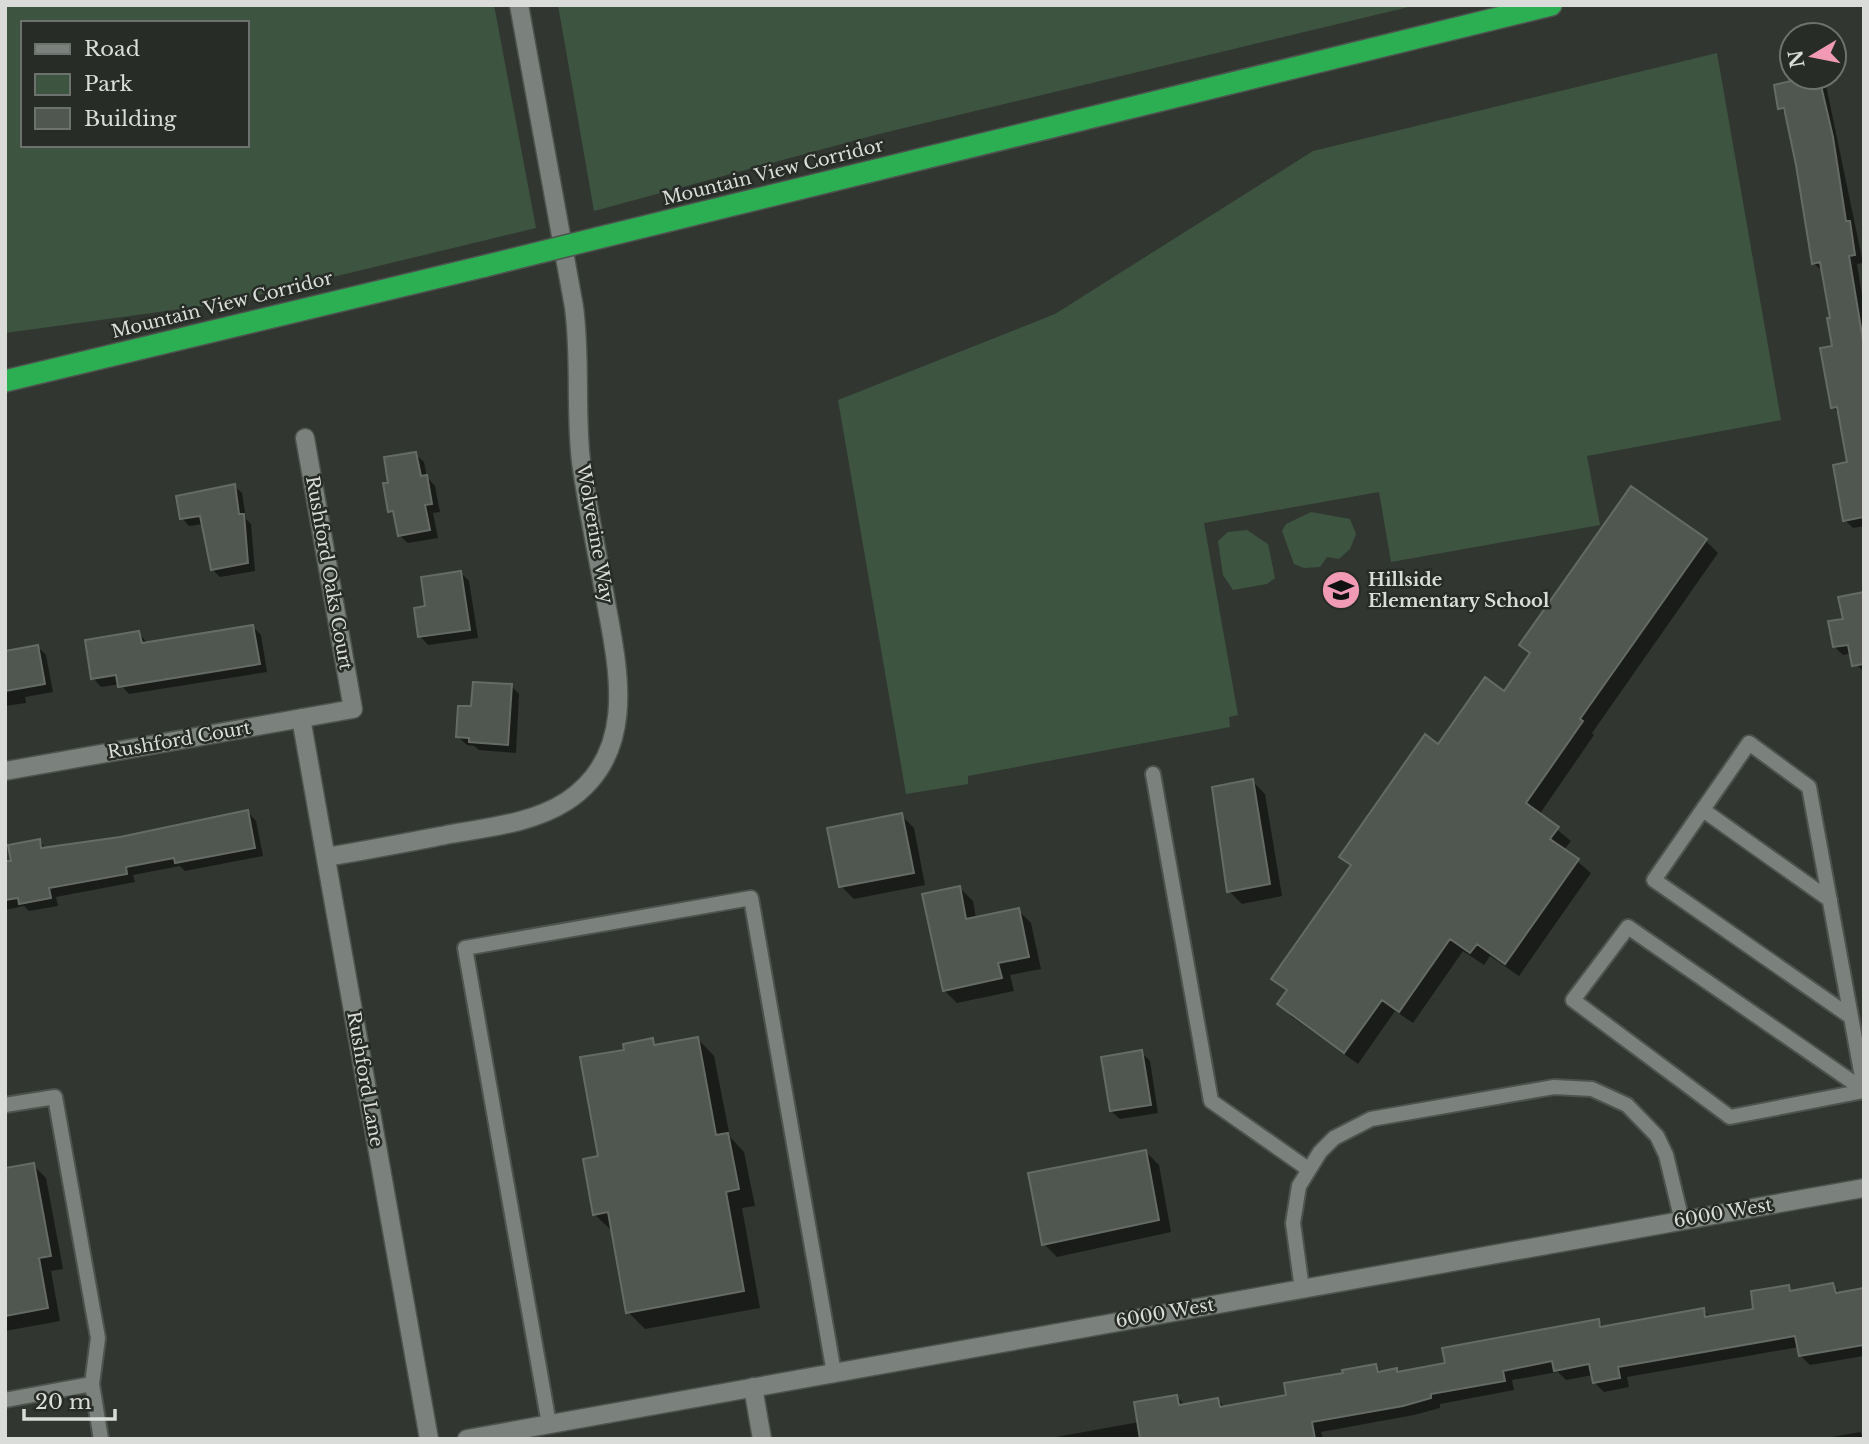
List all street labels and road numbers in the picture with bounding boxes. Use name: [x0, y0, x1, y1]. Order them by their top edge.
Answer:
street label: Mountain View Corridor: [660, 134, 886, 210]
street label: Mountain View Corridor: [109, 267, 335, 343]
street label: Wolverine Way: [572, 462, 618, 606]
street label: Rushford Oaks Court: [301, 474, 357, 672]
street label: Rushford Court: [106, 717, 253, 763]
street label: Rushford Lane: [342, 1009, 388, 1149]
street label: 6000 West: [1672, 1193, 1774, 1232]
street label: 6000 West: [1114, 1293, 1216, 1332]

